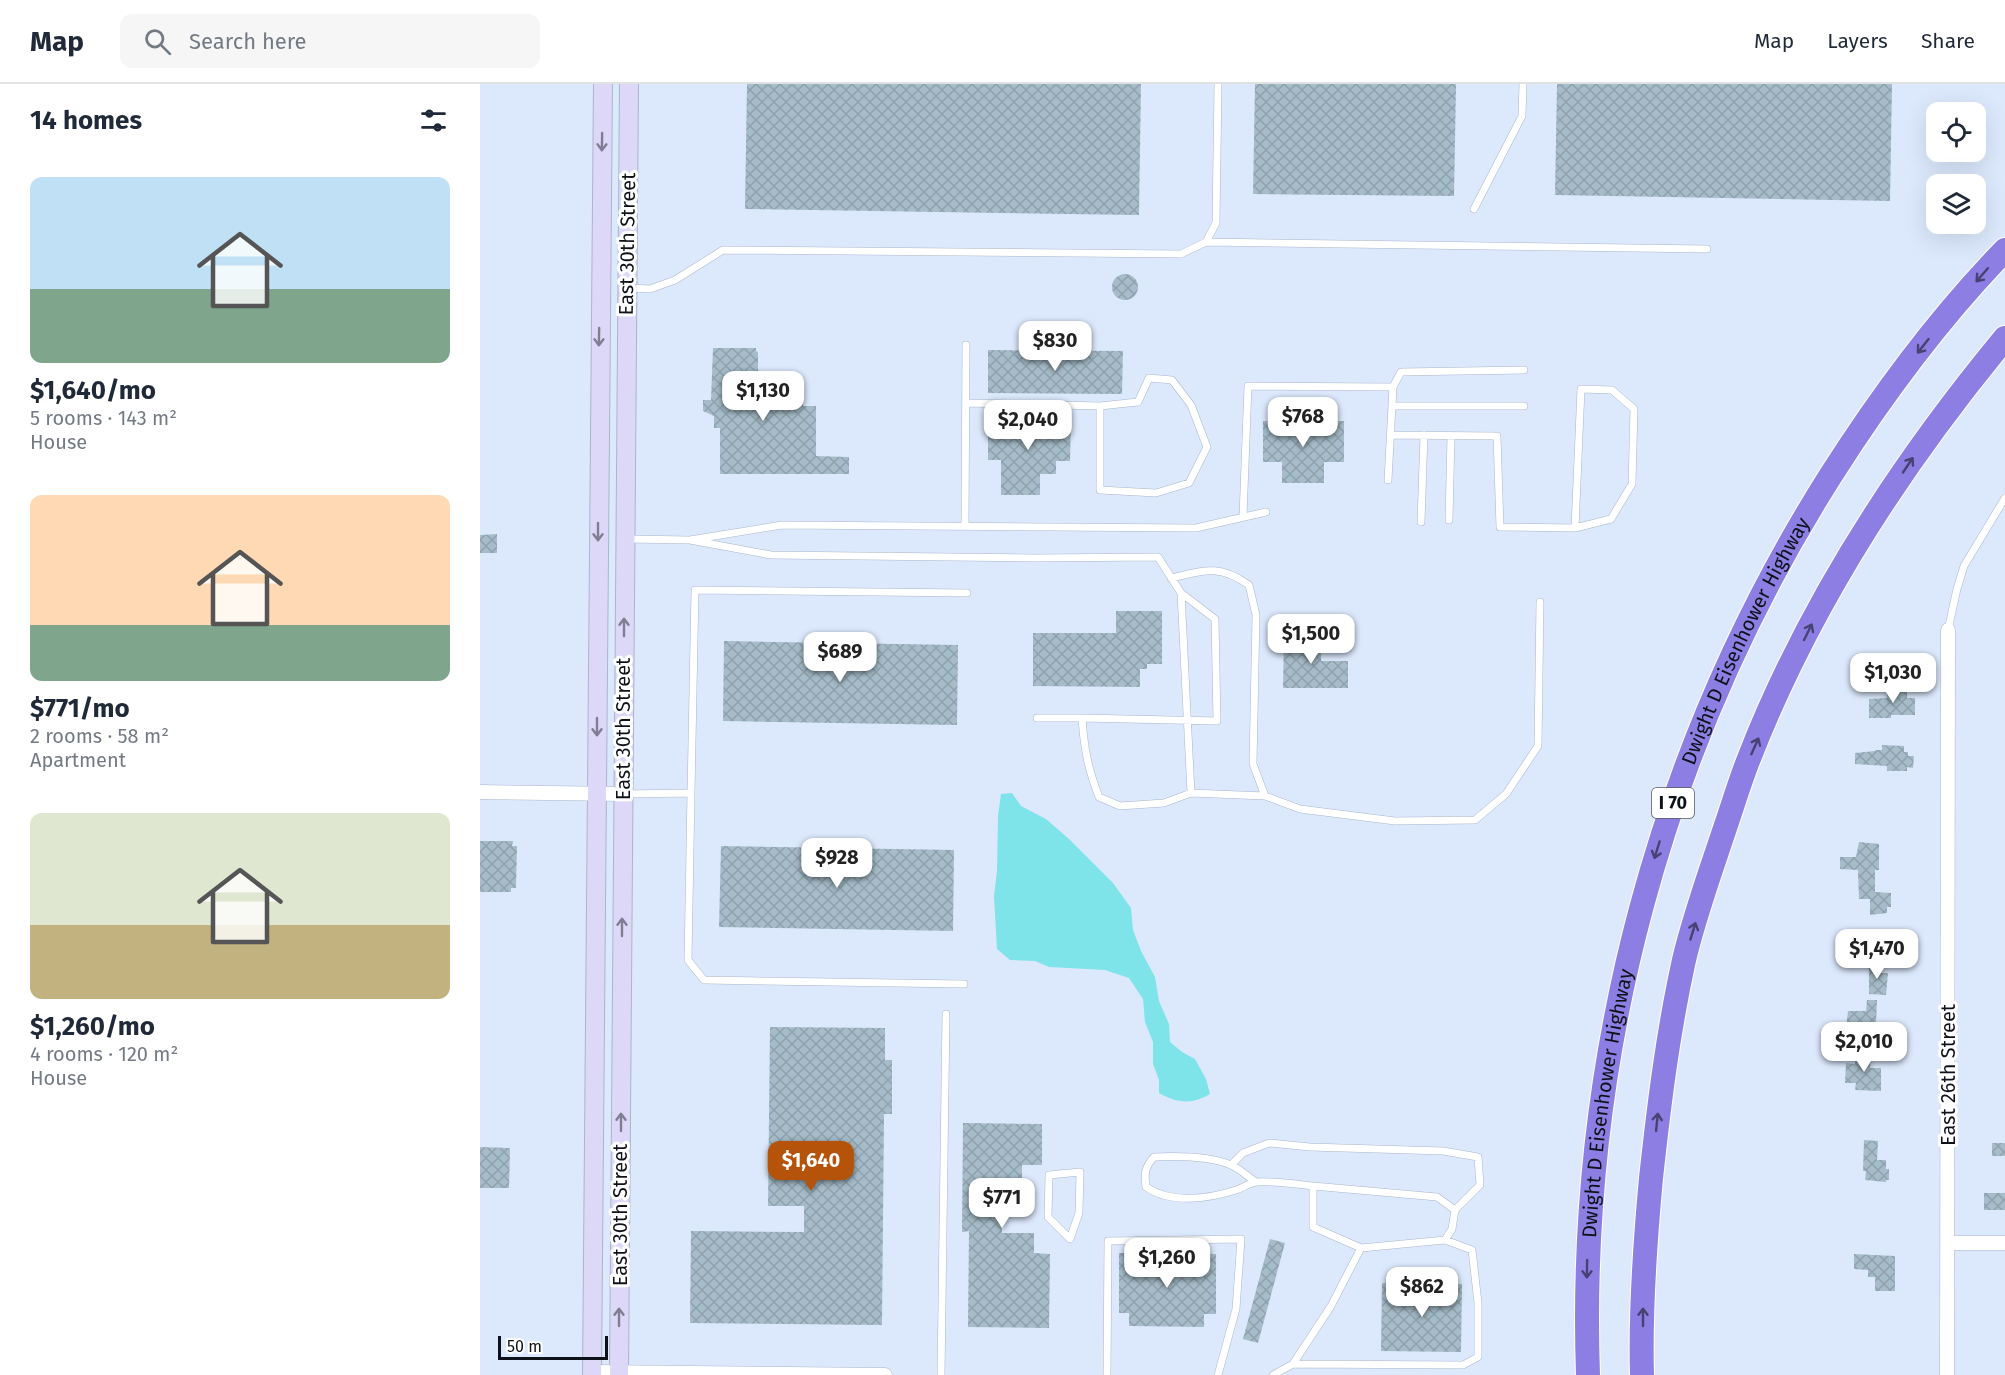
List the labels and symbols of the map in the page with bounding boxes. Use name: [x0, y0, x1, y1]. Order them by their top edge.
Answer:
one-way arrow: [596, 132, 608, 152]
street label: East 30th Street: [614, 172, 640, 316]
one-way arrow: [1975, 267, 1989, 282]
pin: $830: [1019, 321, 1091, 372]
one-way arrow: [594, 327, 605, 347]
one-way arrow: [1916, 338, 1929, 354]
pin: $1,130: [714, 371, 812, 422]
pin: $768: [1267, 397, 1339, 448]
pin: $2,040: [979, 400, 1077, 451]
one-way arrow: [1902, 457, 1914, 473]
street label: Dwight D Eisenhower Highway: [1676, 513, 1815, 768]
one-way arrow: [592, 522, 604, 542]
pin: $1,500: [1262, 614, 1360, 665]
one-way arrow: [618, 617, 630, 637]
one-way arrow: [1803, 623, 1814, 641]
pin: $689: [804, 632, 876, 683]
pin: $1,030: [1844, 653, 1942, 704]
street label: East 30th Street: [611, 657, 635, 800]
one-way arrow: [591, 717, 603, 737]
one-way arrow: [1750, 737, 1761, 755]
road number: I 70: [1652, 788, 1694, 818]
pin: $928: [801, 838, 873, 889]
one-way arrow: [1651, 840, 1662, 859]
one-way arrow: [616, 917, 628, 937]
one-way arrow: [1688, 922, 1699, 941]
pin: $1,470: [1828, 929, 1926, 980]
street label: Dwight D Eisenhower Highway: [1577, 966, 1638, 1239]
street label: East 26th Street: [1936, 1003, 1960, 1146]
pin: $2,010: [1815, 1022, 1913, 1073]
one-way arrow: [615, 1112, 627, 1132]
one-way arrow: [1652, 1113, 1663, 1133]
pin: $1,640: [762, 1141, 860, 1192]
street label: East 30th Street: [608, 1143, 632, 1286]
pin: $771: [966, 1178, 1038, 1229]
pin: $1,260: [1118, 1238, 1216, 1289]
one-way arrow: [1582, 1258, 1593, 1278]
pin: $862: [1386, 1267, 1458, 1318]
one-way arrow: [614, 1307, 625, 1327]
one-way arrow: [1637, 1307, 1648, 1327]
scale bar: [498, 1333, 608, 1360]

